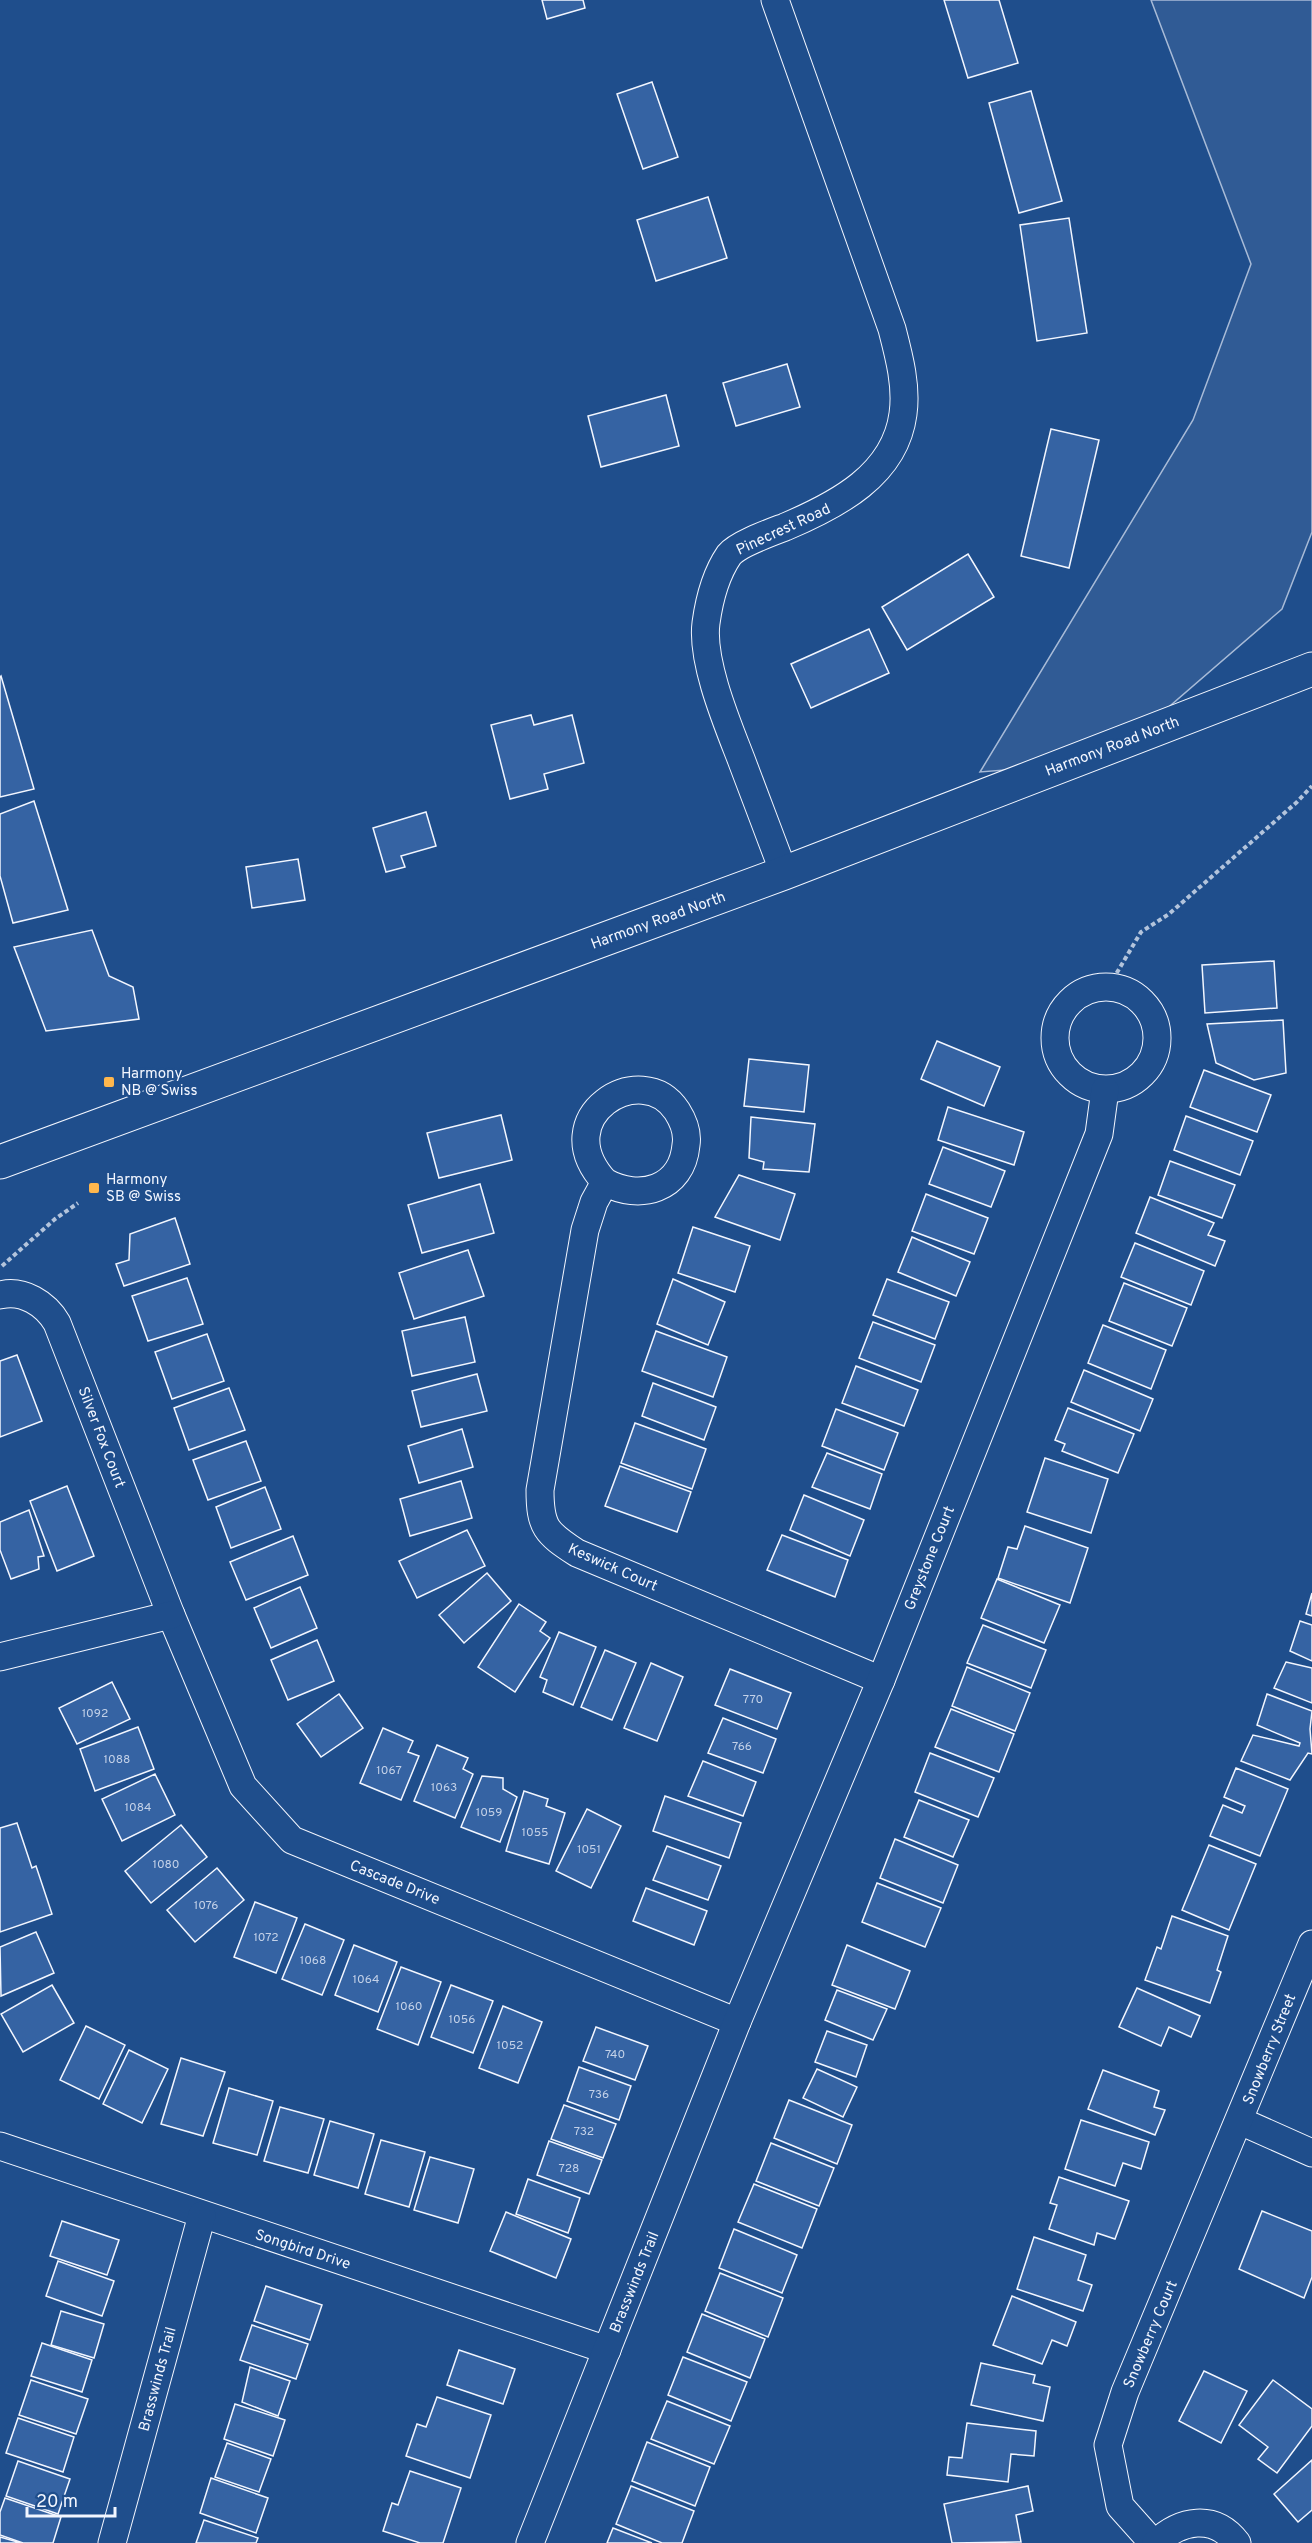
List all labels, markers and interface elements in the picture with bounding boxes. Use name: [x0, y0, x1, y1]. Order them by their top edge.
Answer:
street label: Pinecrest Road: [733, 500, 834, 561]
street label: Harmony Road North: [1043, 713, 1182, 782]
street label: Harmony Road North: [589, 888, 729, 955]
place label: Harmony NB @ Swiss: [121, 1065, 198, 1101]
marker: Harmony NB @ Swiss: [102, 1075, 116, 1089]
place label: Harmony SB @ Swiss: [106, 1171, 181, 1207]
marker: Harmony SB @ Swiss: [87, 1181, 101, 1195]
street label: Silver Fox Court: [73, 1384, 129, 1491]
street label: Greystone Court: [901, 1504, 960, 1613]
street label: Keswick Court: [565, 1540, 660, 1597]
house number: 770: [743, 1692, 763, 1708]
house number: 1092: [82, 1706, 108, 1722]
house number: 766: [732, 1739, 752, 1755]
house number: 1088: [104, 1752, 130, 1768]
house number: 1067: [376, 1763, 402, 1779]
house number: 1063: [431, 1780, 457, 1796]
house number: 1084: [125, 1800, 151, 1816]
house number: 1059: [476, 1805, 502, 1821]
house number: 1055: [521, 1825, 549, 1841]
house number: 1051: [577, 1842, 601, 1858]
house number: 1080: [152, 1857, 180, 1873]
street label: Cascade Drive: [347, 1857, 442, 1910]
house number: 1076: [194, 1898, 218, 1914]
house number: 1072: [253, 1930, 279, 1946]
house number: 1068: [300, 1953, 326, 1969]
house number: 1064: [353, 1972, 379, 1988]
street label: Snowberry Street: [1239, 1991, 1301, 2108]
house number: 1060: [395, 1999, 423, 2015]
house number: 1056: [449, 2012, 475, 2028]
house number: 1052: [497, 2038, 523, 2054]
house number: 740: [605, 2047, 625, 2063]
house number: 736: [589, 2087, 609, 2103]
house number: 732: [574, 2124, 594, 2140]
house number: 728: [559, 2161, 579, 2177]
street label: Songbird Drive: [252, 2226, 353, 2275]
street label: Brasswinds Trail: [606, 2229, 664, 2336]
street label: Snowberry Court: [1120, 2278, 1183, 2391]
street label: Brasswinds Trail: [135, 2325, 182, 2434]
scale bar: [27, 2480, 116, 2518]
text: 20 m: [36, 2491, 78, 2514]

